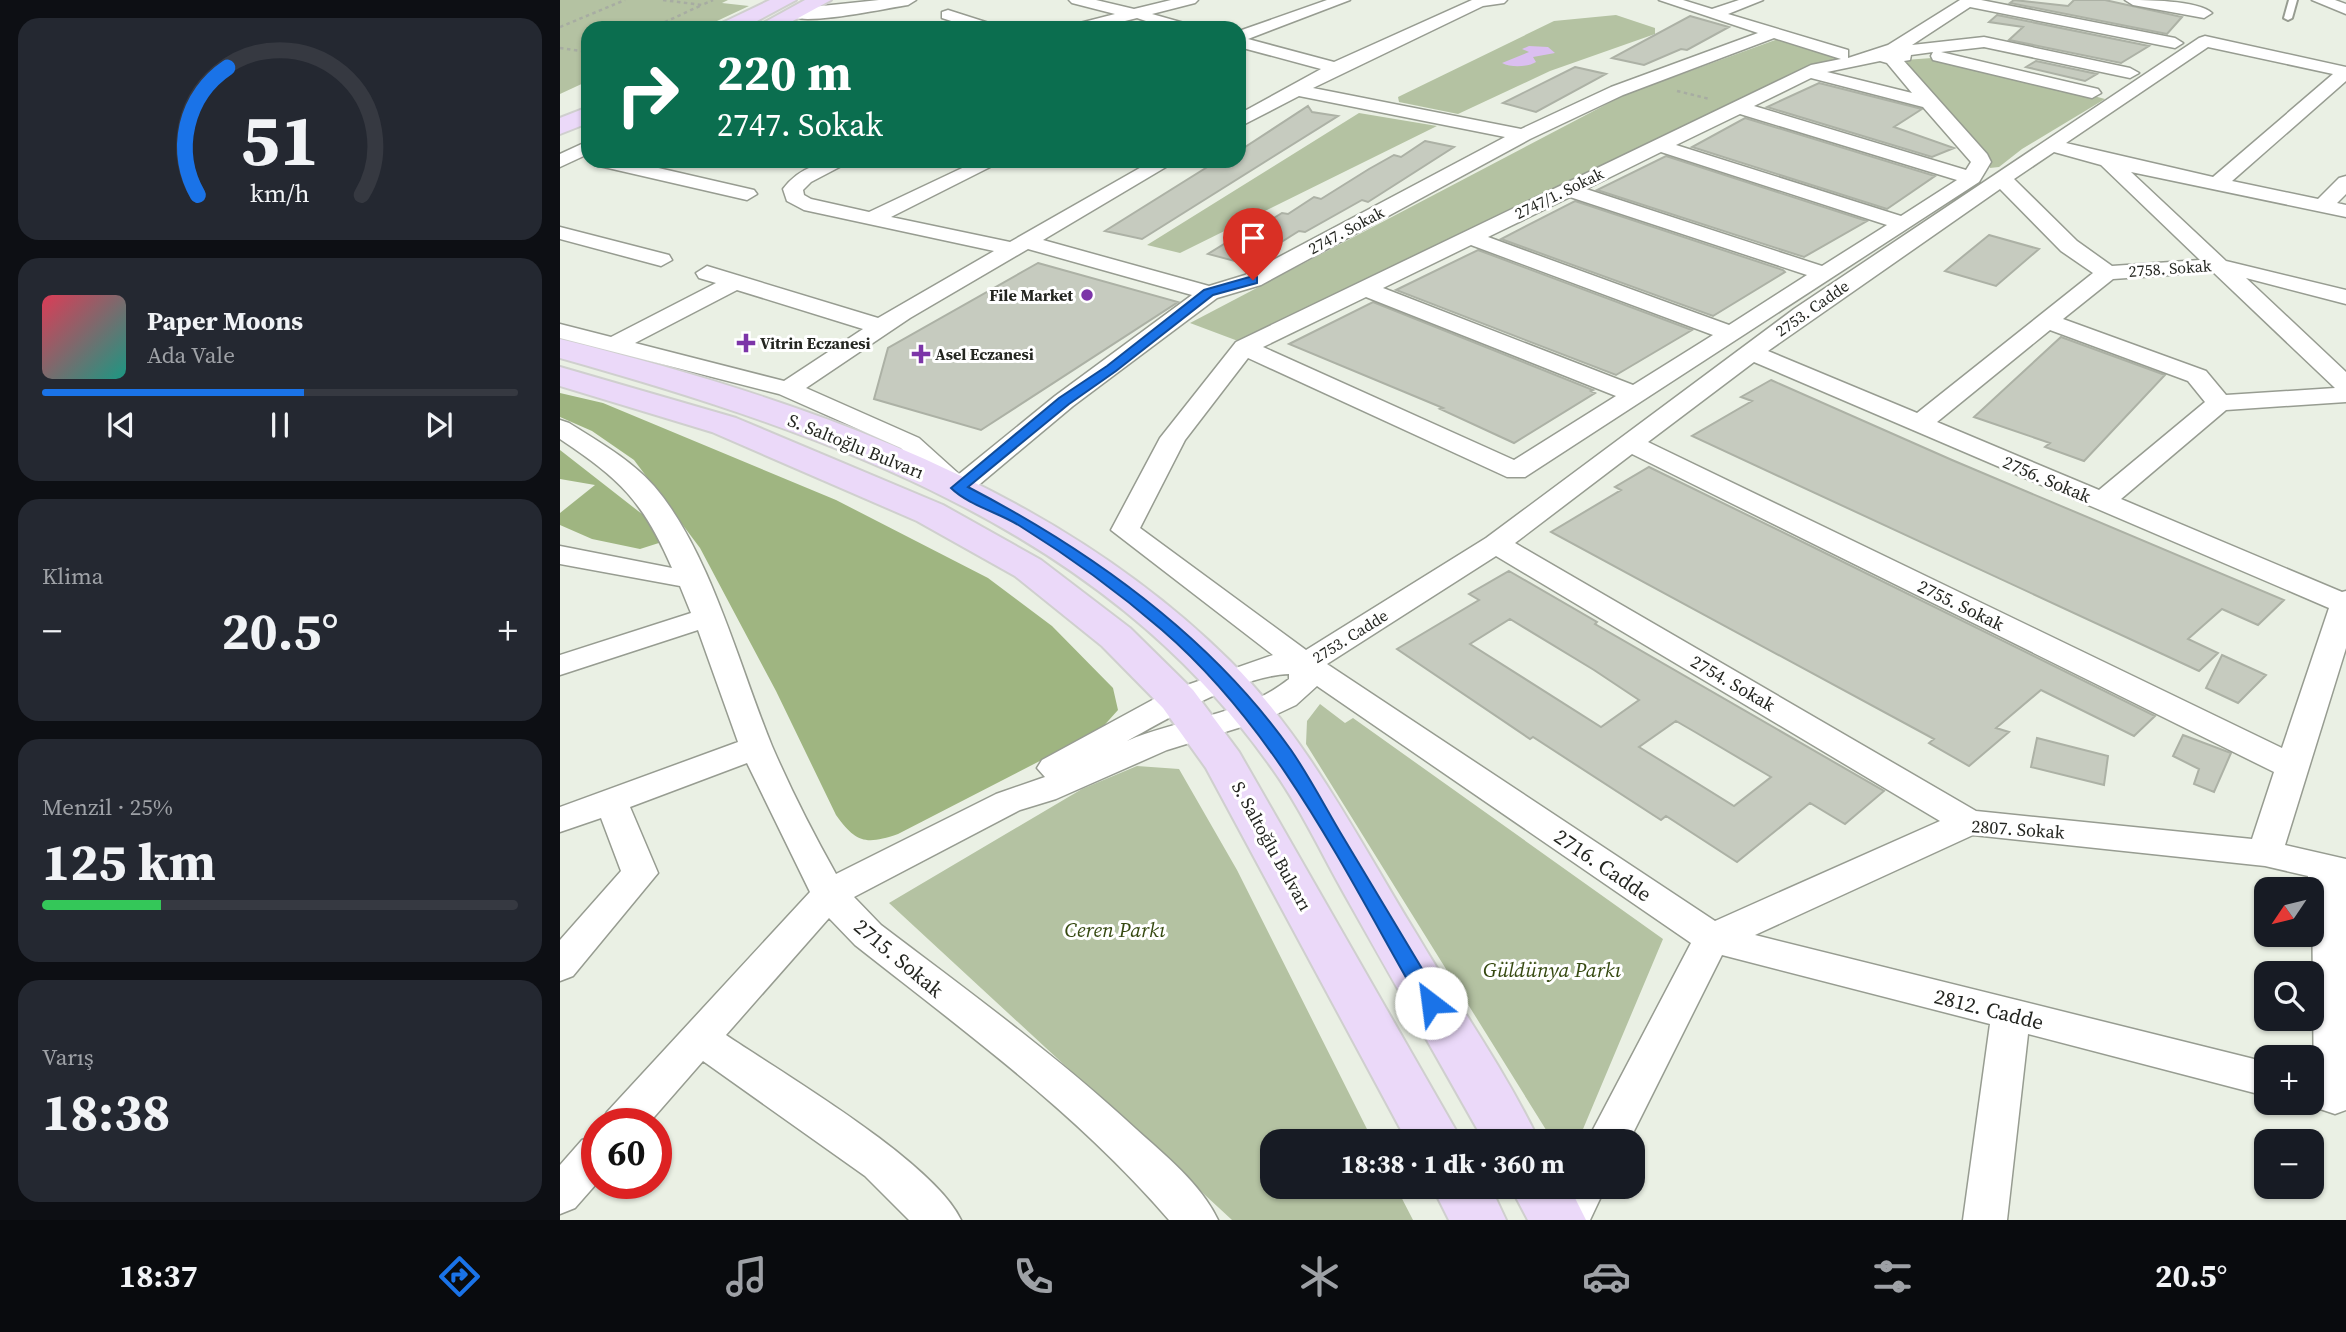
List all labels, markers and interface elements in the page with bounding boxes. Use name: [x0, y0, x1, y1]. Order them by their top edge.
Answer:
text: 220 m: [717, 39, 852, 106]
icon: right: [602, 49, 693, 140]
text: 51: [241, 91, 319, 190]
text: 2747. Sokak: [717, 103, 883, 147]
street label: 2747/1. Sokak: [1511, 162, 1607, 224]
text: km/h: [250, 176, 310, 210]
street label: 2747. Sokak: [1304, 201, 1388, 259]
pin: [1223, 208, 1283, 280]
icon: arrive: [1234, 219, 1272, 257]
street label: 2758. Sokak: [2128, 254, 2212, 282]
street label: 2753. Cadde: [1771, 275, 1853, 341]
place label: File Market: [989, 284, 1073, 306]
marker: File Market: [1079, 287, 1095, 303]
text: Paper Moons: [147, 303, 303, 339]
place label: Vitrin Eczanesi: [760, 332, 871, 354]
marker: Vitrin Eczanesi: [738, 335, 754, 351]
text: Ada Vale: [147, 339, 235, 371]
place label: Asel Eczanesi: [935, 343, 1034, 365]
marker: Asel Eczanesi: [913, 346, 929, 362]
icon: previous: [102, 406, 140, 444]
icon: pause: [261, 406, 299, 444]
icon: next: [420, 406, 458, 444]
street label: S. Saltoğlu Bulvarı: [784, 407, 928, 485]
street label: 2756. Sokak: [1999, 449, 2095, 509]
text: Klima: [42, 560, 103, 592]
street label: 2755. Sokak: [1914, 573, 2009, 637]
text: 20.5°: [221, 595, 339, 666]
street label: 2753. Cadde: [1308, 604, 1392, 668]
text: −: [42, 605, 62, 657]
text: +: [498, 605, 518, 657]
street label: 2754. Sokak: [1686, 649, 1780, 717]
street label: S. Saltoğlu Bulvarı: [1226, 777, 1318, 915]
text: Menzil · 25%: [42, 791, 173, 823]
street label: 2807. Sokak: [1971, 813, 2066, 845]
street label: 2716. Cadde: [1549, 822, 1657, 908]
text: 125 km: [42, 826, 216, 897]
north arrow: [2254, 877, 2324, 947]
map controls: [2254, 877, 2324, 1199]
street label: 2715. Sokak: [848, 912, 950, 1004]
park label: Ceren Parkı: [1065, 915, 1166, 944]
park label: Güldünya Parkı: [1483, 955, 1622, 984]
button: search: [2254, 961, 2324, 1031]
position arrow: [1394, 966, 1468, 1040]
street label: 2812. Cadde: [1931, 981, 2047, 1037]
text: Varış: [42, 1041, 94, 1073]
button: +: [2254, 1045, 2324, 1115]
text: 18:38: [42, 1076, 170, 1147]
speed limit sign: 60: [581, 1108, 672, 1199]
button: −: [2254, 1129, 2324, 1199]
text: 18:38 · 1 dk · 360 m: [1340, 1146, 1565, 1182]
icon: directions: [435, 1252, 484, 1301]
icon: music: [722, 1252, 771, 1301]
icon: phone: [1009, 1252, 1058, 1301]
icon: climate: [1295, 1252, 1344, 1301]
icon: car: [1582, 1252, 1631, 1301]
icon: filters: [1868, 1252, 1917, 1301]
text: 18:37: [119, 1254, 198, 1298]
text: 20.5°: [2155, 1254, 2227, 1298]

